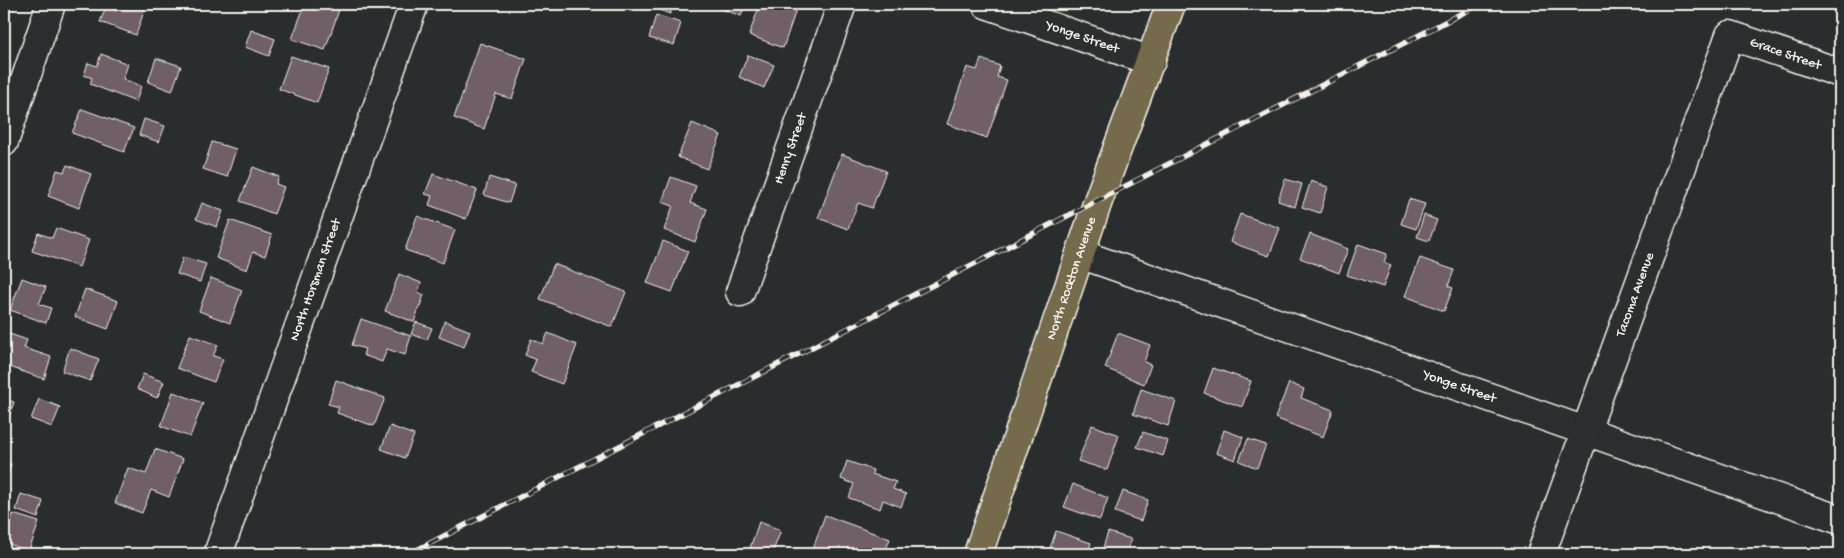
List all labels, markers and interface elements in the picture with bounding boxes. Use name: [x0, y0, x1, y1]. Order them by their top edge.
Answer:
street label: Yonge Street: [1042, 16, 1122, 58]
street label: Grace Street: [1748, 34, 1825, 75]
street label: Henry Street: [770, 110, 812, 187]
street label: North Rockton Avenue: [1043, 214, 1101, 342]
street label: North Horsman Street: [286, 215, 346, 343]
street label: Tacoma Avenue: [1612, 249, 1659, 340]
street label: Yonge Street: [1419, 366, 1499, 408]

